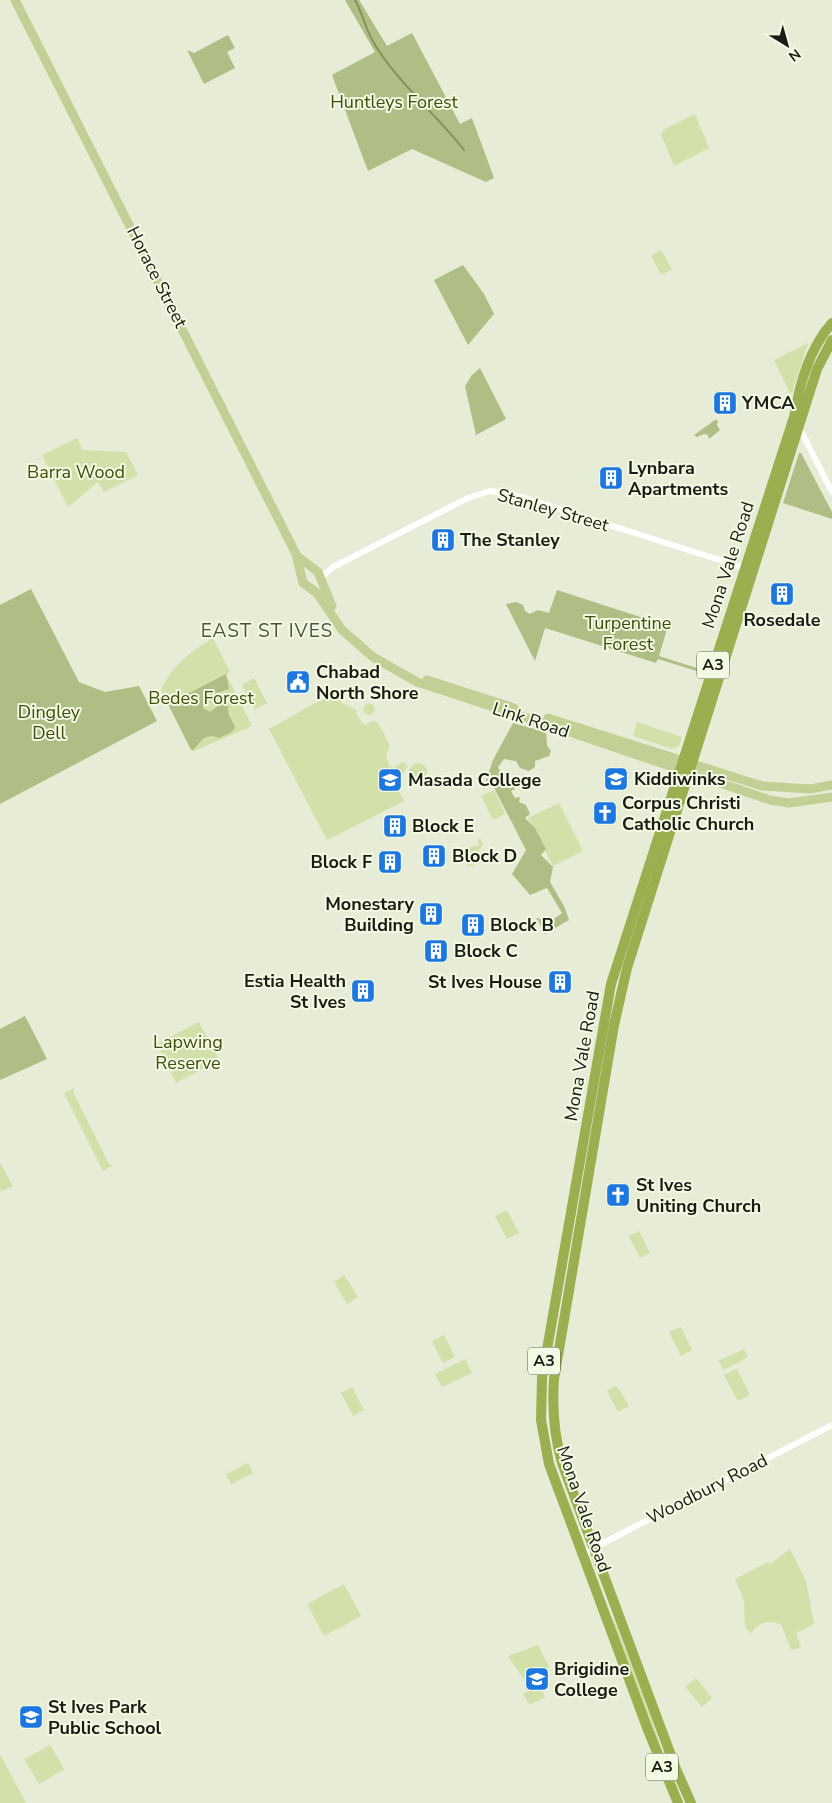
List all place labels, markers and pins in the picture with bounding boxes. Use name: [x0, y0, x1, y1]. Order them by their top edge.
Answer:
building icon: YMCA: [712, 390, 738, 416]
place label: YMCA: [741, 391, 795, 415]
place label: Lynbara Apartments: [628, 456, 728, 501]
building icon: Lynbara Apartments: [598, 465, 624, 491]
building icon: The Stanley: [430, 527, 456, 553]
place label: The Stanley: [460, 528, 560, 552]
building icon: Rosedale: [769, 581, 795, 607]
place label: Rosedale: [743, 608, 821, 632]
place label: Chabad North Shore: [316, 660, 419, 705]
public building icon: Chabad North Shore: [285, 669, 311, 695]
school or university icon: Kiddiwinks: [603, 766, 629, 792]
school or university icon: Masada College: [377, 767, 403, 793]
place label: Kiddiwinks: [634, 767, 726, 791]
place label: Masada College: [408, 768, 542, 792]
place label: Corpus Christi Catholic Church: [622, 791, 754, 836]
church icon: Corpus Christi Catholic Church: [592, 800, 618, 826]
building icon: Block E: [382, 813, 408, 839]
place label: Block E: [412, 814, 474, 838]
building icon: Block D: [421, 843, 447, 869]
place label: Block D: [452, 844, 517, 868]
building icon: Block F: [377, 849, 403, 875]
place label: Block F: [310, 850, 372, 874]
place label: Monestary Building: [325, 892, 415, 937]
building icon: Monestary Building: [418, 901, 444, 927]
building icon: Block B: [460, 912, 486, 938]
place label: Block B: [490, 913, 554, 937]
building icon: Block C: [423, 938, 449, 964]
place label: Block C: [454, 939, 518, 963]
place label: Estia Health St Ives: [244, 969, 346, 1014]
building icon: St Ives House: [547, 969, 573, 995]
place label: St Ives House: [428, 970, 542, 994]
building icon: Estia Health St Ives: [350, 978, 376, 1004]
place label: St Ives Uniting Church: [636, 1173, 761, 1218]
church icon: St Ives Uniting Church: [605, 1182, 631, 1208]
place label: Brigidine College: [554, 1657, 629, 1702]
school or university icon: Brigidine College: [524, 1666, 550, 1692]
place label: St Ives Park Public School: [48, 1695, 162, 1740]
school or university icon: St Ives Park Public School: [18, 1704, 44, 1730]

